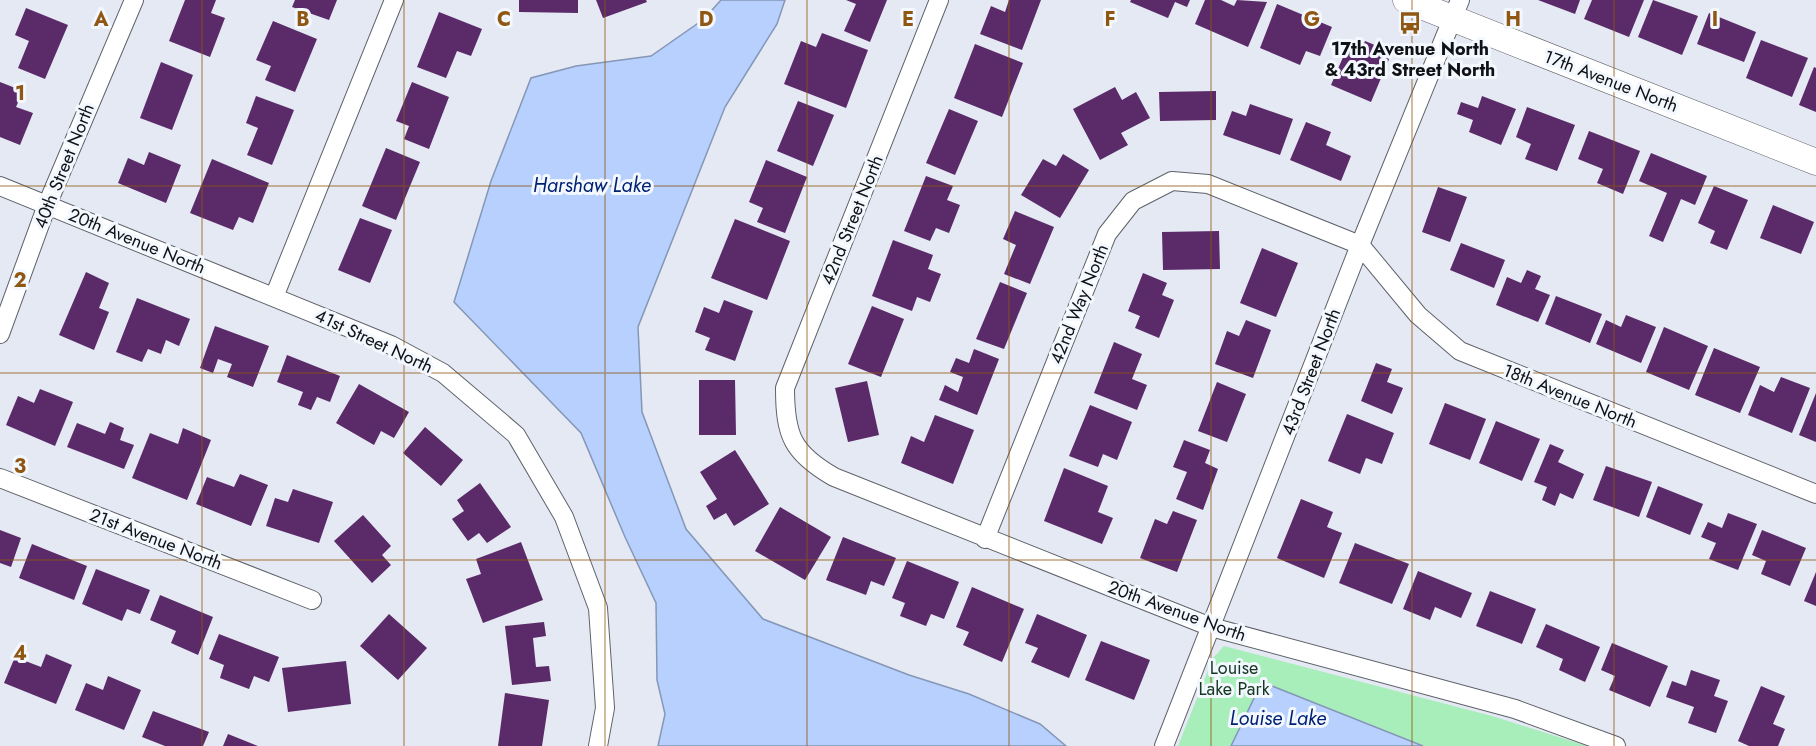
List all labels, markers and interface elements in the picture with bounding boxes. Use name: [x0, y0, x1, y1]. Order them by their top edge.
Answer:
text: A: [93, 5, 109, 34]
text: B: [296, 5, 310, 34]
text: C: [497, 5, 511, 34]
text: D: [699, 5, 713, 34]
text: E: [902, 5, 914, 34]
text: F: [1104, 5, 1116, 34]
text: G: [1304, 5, 1320, 34]
text: H: [1505, 5, 1521, 34]
text: I: [1712, 5, 1718, 34]
bus stop icon: 17th Avenue North & 43rd Street North: [1397, 10, 1423, 36]
place label: 17th Avenue North & 43rd Street North: [1325, 36, 1495, 83]
street label: 17th Avenue North: [1540, 43, 1682, 119]
text: 1: [15, 79, 25, 108]
street label: 40th Street North: [27, 100, 101, 232]
street label: 42nd Street North: [814, 151, 890, 289]
water label: Harshaw Lake: [533, 171, 651, 200]
street label: 20th Avenue North: [65, 202, 209, 280]
street label: 42nd Way North: [1043, 240, 1115, 368]
text: 2: [13, 266, 27, 295]
street label: 41st Street North: [311, 302, 437, 380]
street label: 43rd Street North: [1275, 305, 1347, 439]
street label: 18th Avenue North: [1499, 357, 1641, 435]
text: 3: [14, 452, 26, 481]
street label: 21st Avenue North: [86, 502, 226, 576]
street label: 20th Avenue North: [1104, 574, 1250, 648]
text: 4: [13, 639, 27, 668]
park label: Louise Lake Park: [1198, 655, 1270, 702]
water label: Louise Lake: [1230, 704, 1326, 733]

